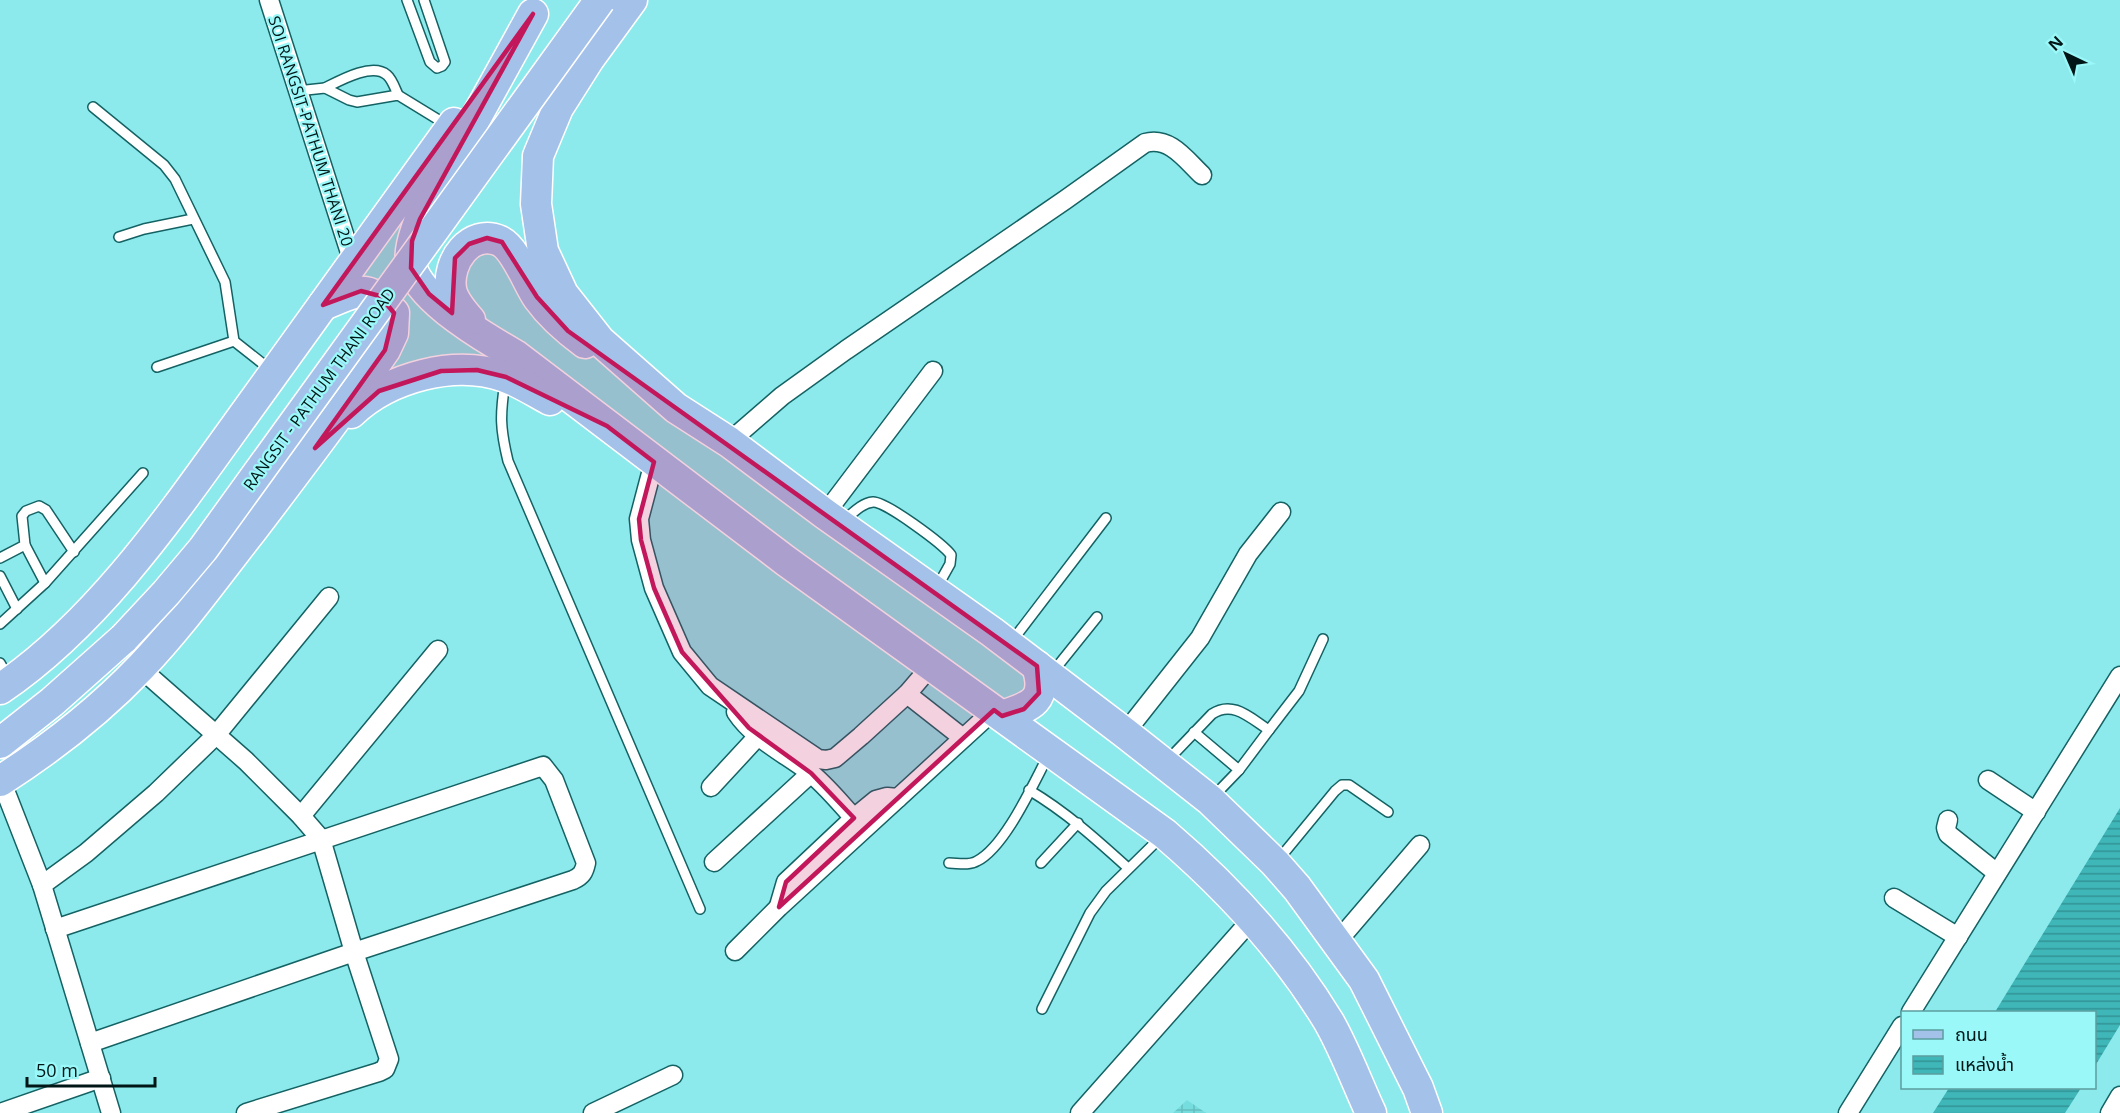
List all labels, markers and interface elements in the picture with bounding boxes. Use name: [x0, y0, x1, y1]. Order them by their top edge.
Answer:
street label: SOI RANGSIT-PATHUM THANI 20: [263, 13, 359, 249]
north arrow: [2036, 24, 2096, 84]
text: N: [2043, 31, 2068, 56]
street label: RANGSIT - PATHUM THANI ROAD: [238, 283, 400, 495]
legend: [1901, 1011, 2096, 1089]
text: ถนน: [1955, 1022, 1988, 1046]
scale bar: [27, 1050, 154, 1088]
text: แหล่งน้ำ: [1955, 1052, 2014, 1076]
text: 50 m: [36, 1058, 78, 1082]

